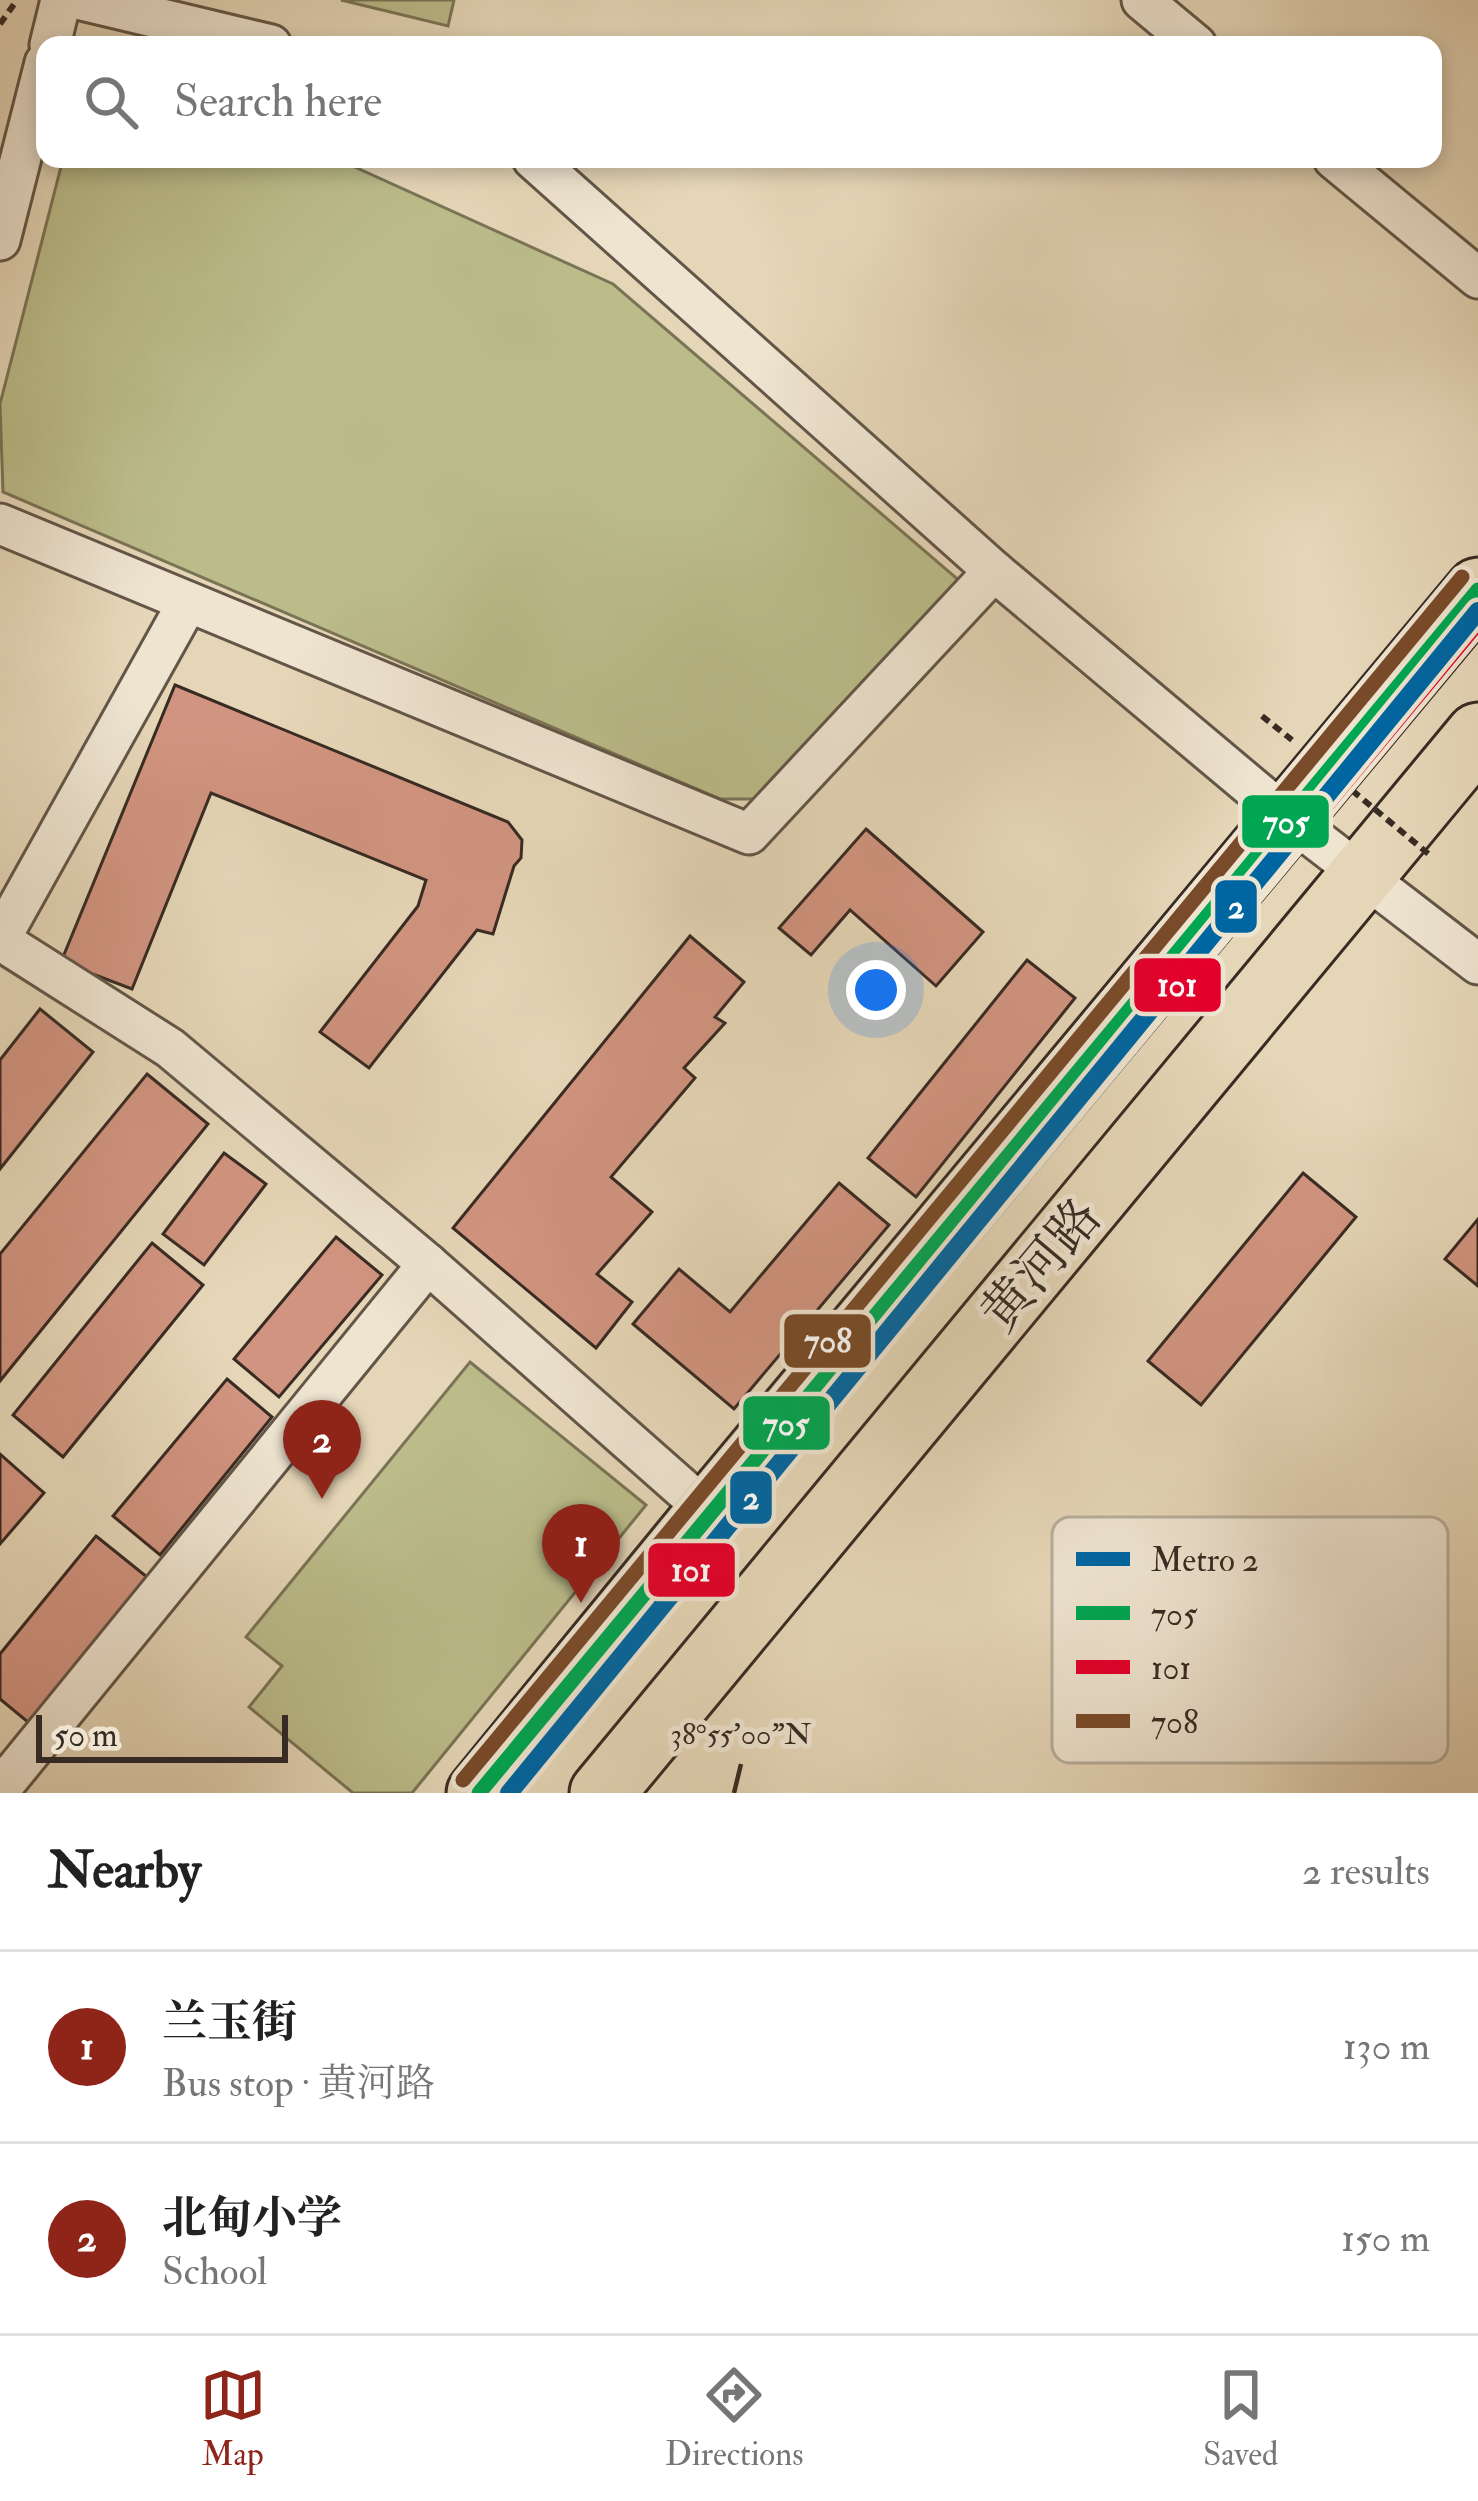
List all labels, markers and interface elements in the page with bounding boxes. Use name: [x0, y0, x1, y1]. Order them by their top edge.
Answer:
search box: [36, 36, 1442, 168]
icon: search: [78, 69, 144, 135]
text: Search here: [174, 74, 382, 130]
line badge: 705: [1240, 793, 1331, 850]
text: 705: [1263, 802, 1310, 843]
line badge: 2: [1213, 878, 1259, 935]
text: 2: [1228, 887, 1245, 928]
line badge: 101: [1132, 956, 1223, 1014]
your location: [846, 960, 906, 1020]
text: 101: [1157, 965, 1197, 1006]
street label: 黄河路: [968, 1186, 1115, 1344]
line badge: 708: [782, 1312, 873, 1370]
text: 708: [804, 1321, 852, 1362]
line badge: 705: [741, 1394, 832, 1452]
pin: 2: [283, 1400, 361, 1499]
text: 705: [763, 1404, 810, 1445]
line badge: 2: [728, 1469, 774, 1526]
text: 2: [743, 1478, 760, 1519]
pin: 1: [542, 1504, 620, 1603]
legend: [1052, 1517, 1448, 1763]
text: Metro 2: [1151, 1540, 1259, 1581]
line badge: 101: [646, 1541, 737, 1599]
text: 101: [671, 1550, 711, 1591]
text: 705: [1151, 1594, 1198, 1635]
text: 101: [1151, 1648, 1191, 1689]
text: 708: [1151, 1702, 1198, 1743]
scale bar: [36, 1709, 288, 1762]
text: 50 m: [54, 1715, 118, 1756]
text: 38°55'00"N: [671, 1716, 812, 1753]
text: Nearby: [48, 1839, 201, 1903]
text: 2 results: [1302, 1847, 1430, 1896]
text: 兰玉街: [162, 1995, 297, 2051]
text: 1: [80, 2022, 94, 2071]
text: 130 m: [1343, 2022, 1430, 2071]
text: Bus stop · 黄河路: [162, 2059, 435, 2108]
text: 北甸小学: [162, 2191, 342, 2247]
text: 2: [77, 2214, 97, 2263]
text: 150 m: [1341, 2214, 1430, 2263]
text: School: [162, 2247, 267, 2296]
tab: Map: [200, 2362, 266, 2475]
tab: Directions: [665, 2362, 804, 2475]
tab: Saved: [1203, 2362, 1278, 2475]

